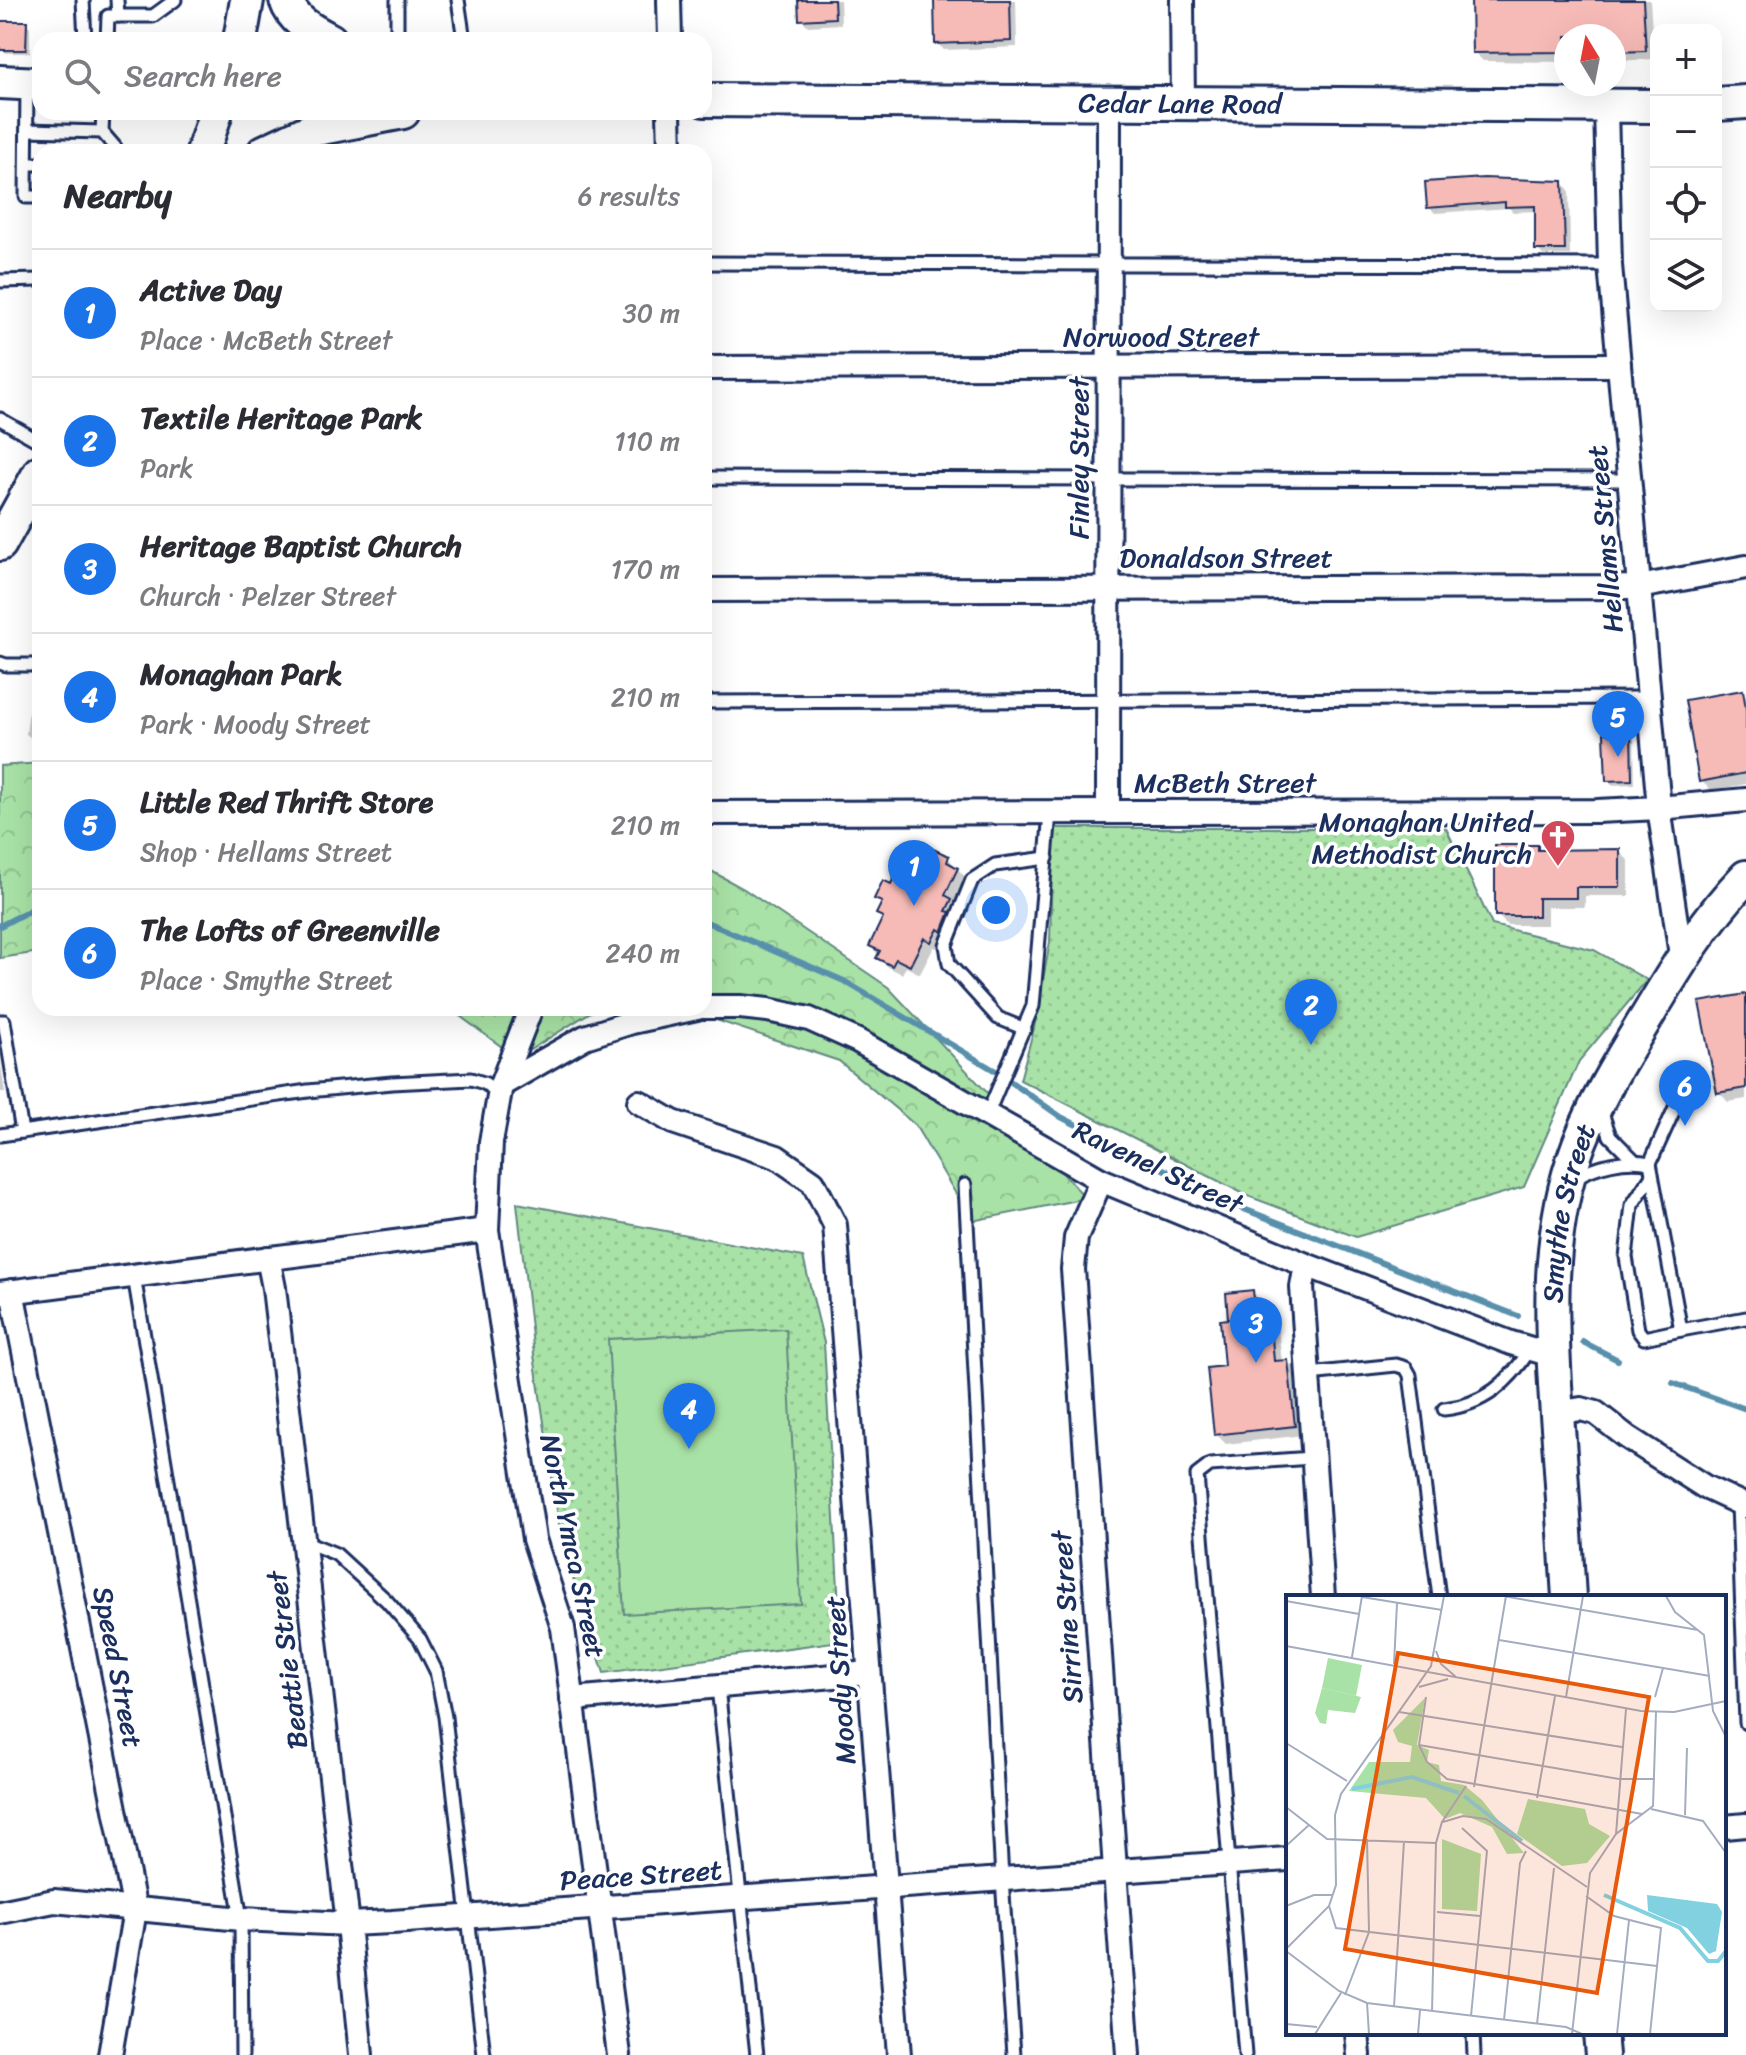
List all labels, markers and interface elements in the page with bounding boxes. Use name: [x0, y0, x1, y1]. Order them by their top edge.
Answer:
north arrow: [1554, 24, 1626, 96]
map controls: [1650, 24, 1722, 312]
button: +: [1650, 24, 1722, 96]
search box: [32, 32, 712, 120]
text: Search here: [124, 49, 282, 103]
icon: search: [60, 54, 104, 98]
street label: Cedar Lane Road: [1078, 78, 1284, 128]
button: −: [1650, 96, 1722, 168]
text: Nearby: [64, 166, 172, 226]
button: locate: [1650, 168, 1722, 240]
text: 6 results: [578, 173, 680, 219]
button: layers: [1650, 240, 1722, 312]
text: Active Day: [140, 263, 282, 317]
text: 1: [84, 290, 96, 336]
text: 30 m: [623, 290, 680, 336]
street label: Norwood Street: [1063, 312, 1261, 361]
text: Place · McBeth Street: [140, 317, 392, 363]
street label: Finley Street: [1054, 375, 1103, 539]
text: Textile Heritage Park: [140, 391, 422, 445]
text: 2: [82, 418, 98, 464]
text: 110 m: [615, 418, 680, 464]
street label: Hellams Street: [1572, 443, 1638, 635]
text: Park: [140, 445, 193, 491]
text: Heritage Baptist Church: [140, 519, 462, 573]
street label: Donaldson Street: [1119, 533, 1333, 582]
text: 3: [83, 546, 97, 592]
text: 170 m: [611, 546, 680, 592]
text: Church · Pelzer Street: [140, 573, 396, 619]
text: Monaghan Park: [140, 647, 342, 701]
text: 4: [82, 674, 98, 720]
text: 210 m: [611, 674, 680, 720]
pin: 5: [1592, 691, 1644, 757]
text: Park · Moody Street: [140, 701, 371, 747]
street label: McBeth Street: [1134, 758, 1318, 807]
text: Little Red Thrift Store: [140, 775, 433, 829]
place label: Monaghan United Methodist Church: [1311, 797, 1534, 878]
text: 5: [82, 802, 98, 848]
text: 210 m: [611, 802, 680, 848]
church icon: Monaghan United Methodist Church: [1539, 818, 1577, 868]
text: Shop · Hellams Street: [140, 829, 392, 875]
pin: 1: [888, 840, 940, 906]
your location: [976, 890, 1016, 930]
text: The Lofts of Greenville: [140, 903, 440, 957]
text: 6: [83, 930, 97, 976]
text: 240 m: [606, 930, 680, 976]
text: Place · Smythe Street: [140, 957, 393, 1003]
pin: 2: [1285, 979, 1337, 1045]
pin: 6: [1659, 1060, 1711, 1126]
street label: Ravenel Street: [1064, 1106, 1253, 1229]
street label: Smythe Street: [1528, 1115, 1609, 1303]
pin: 3: [1230, 1297, 1282, 1363]
pin: 4: [663, 1383, 715, 1449]
street label: North Ymca Street: [525, 1429, 621, 1663]
street label: Sirrine Street: [1036, 1527, 1097, 1705]
street label: Beattie Street: [252, 1566, 322, 1752]
street label: Speed Street: [78, 1582, 158, 1752]
street label: Moody Street: [810, 1594, 870, 1766]
inset map: [1286, 1595, 1726, 2035]
street label: Peace Street: [558, 1845, 724, 1905]

